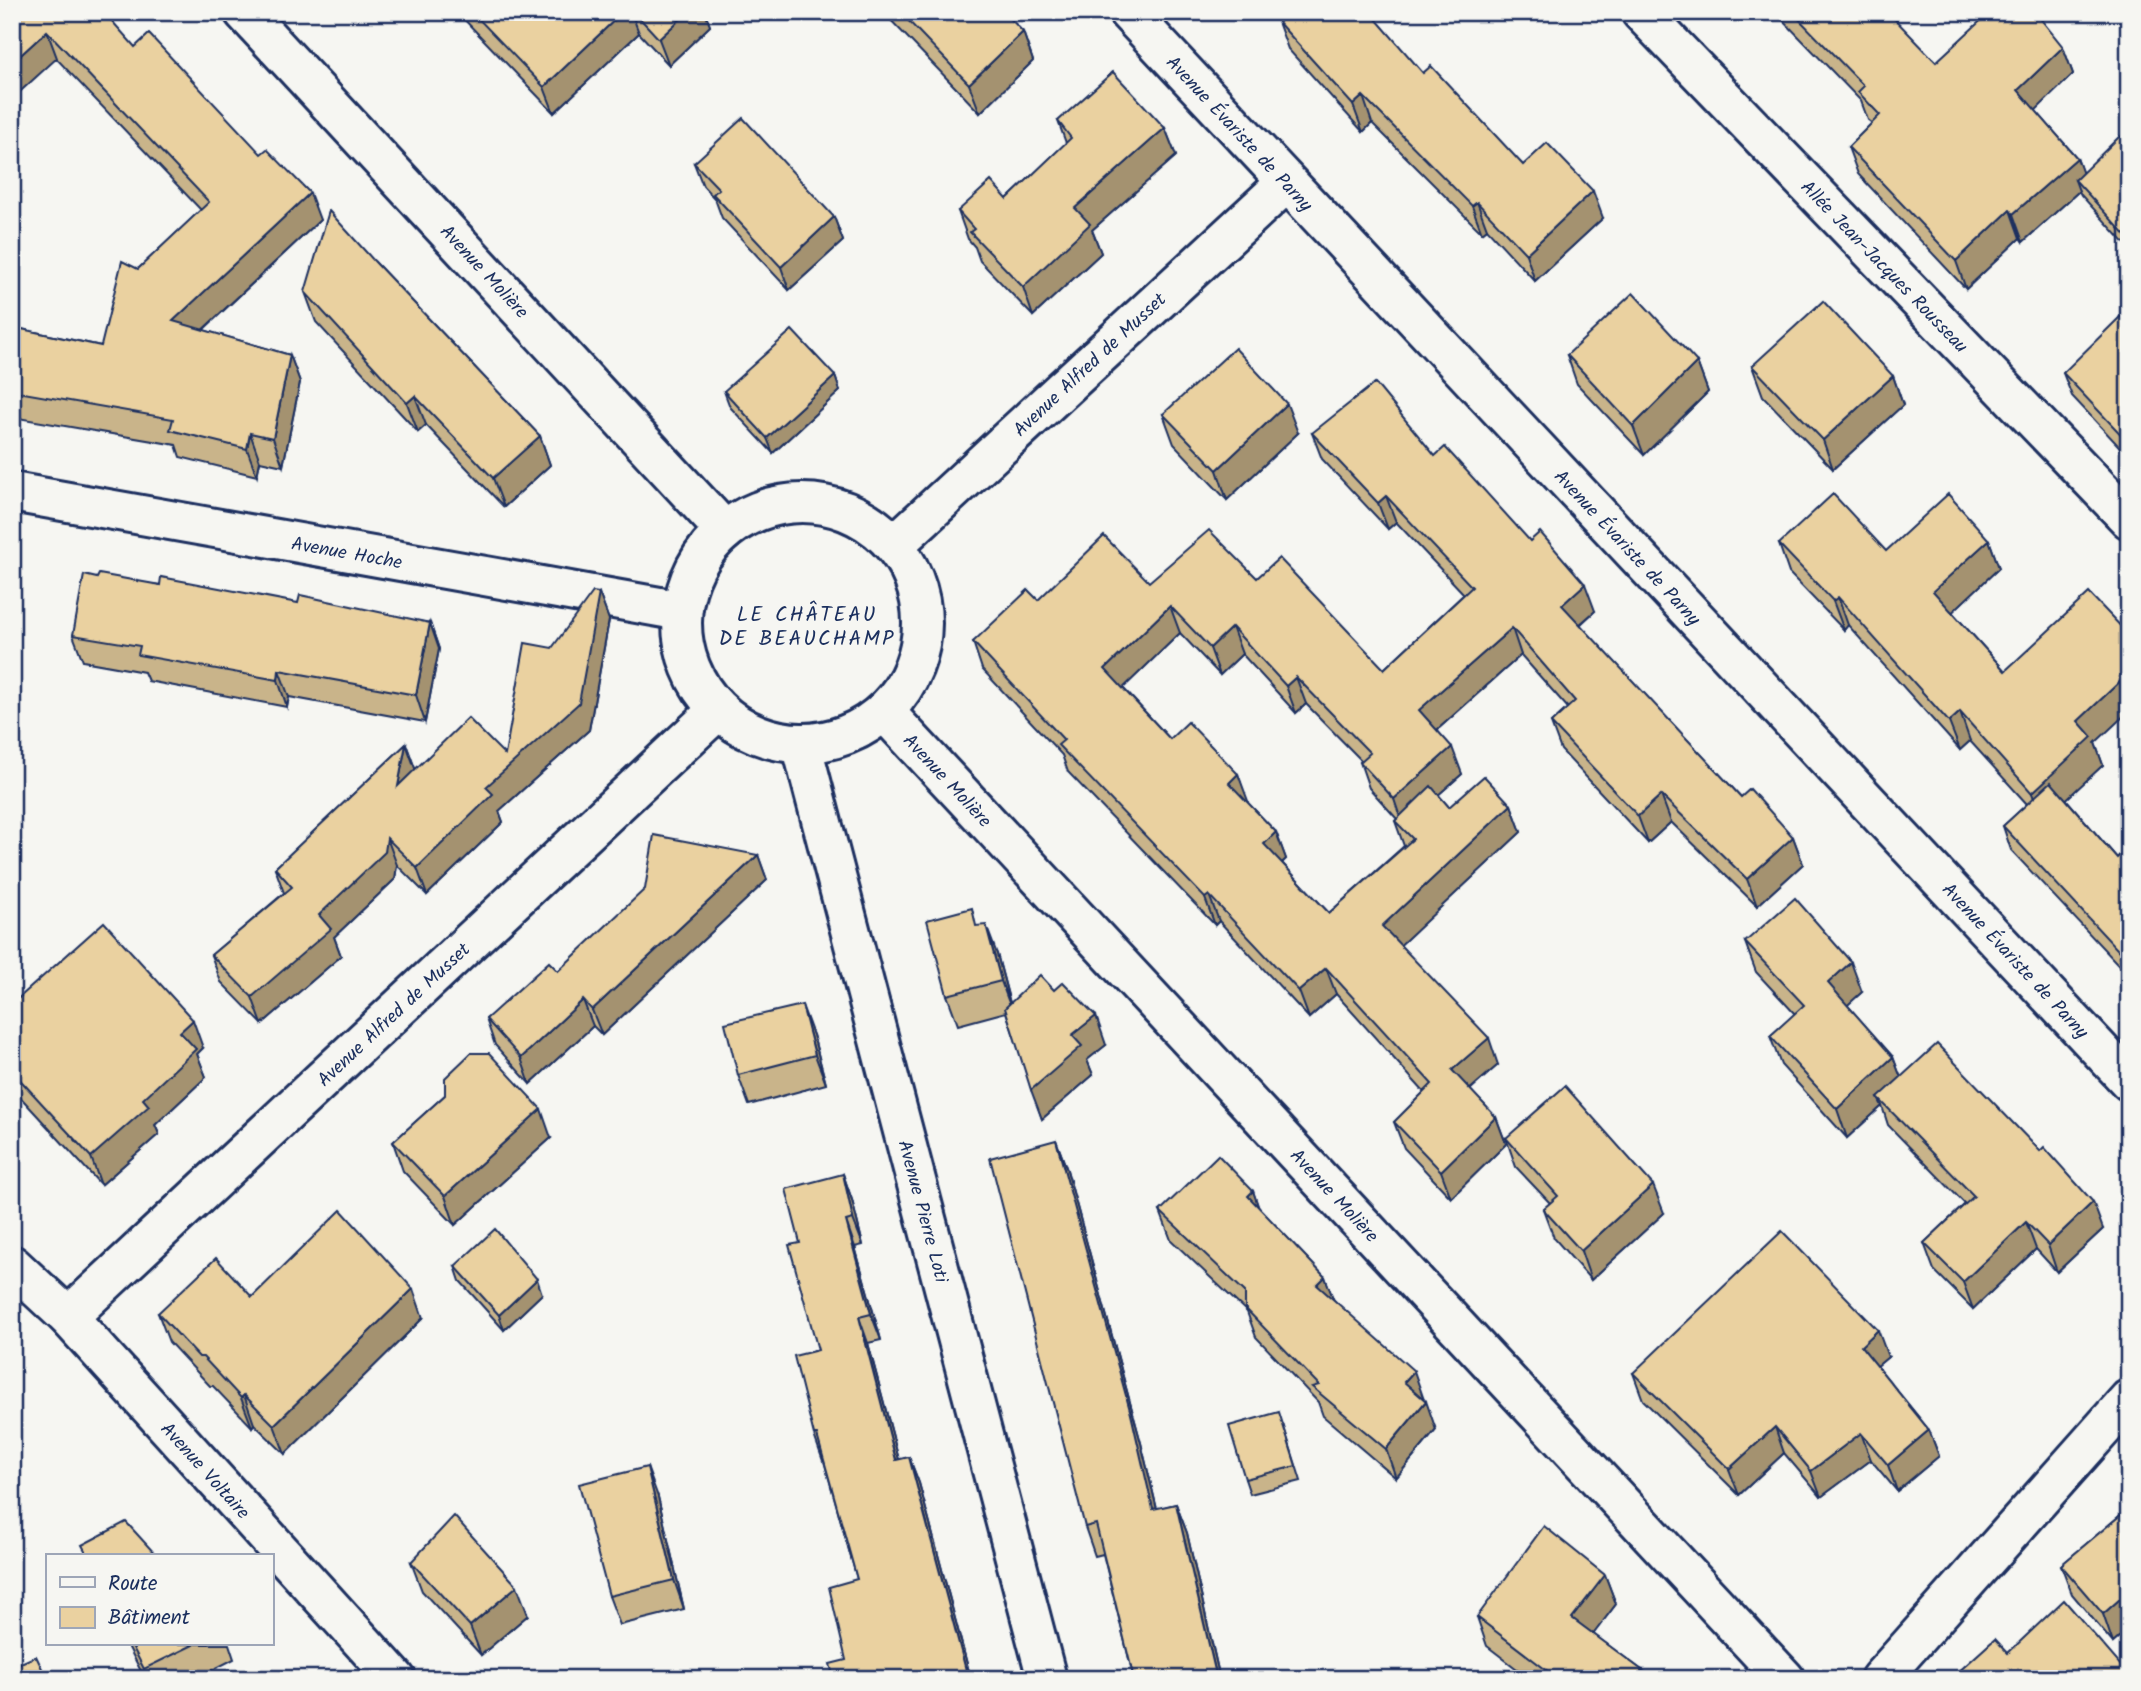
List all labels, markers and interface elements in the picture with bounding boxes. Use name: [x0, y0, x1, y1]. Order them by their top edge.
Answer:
street label: Avenue Évariste de Parny: [1158, 49, 1320, 220]
street label: Allée Jean-Jacques Rousseau: [1793, 174, 1975, 361]
street label: Avenue Molière: [432, 218, 536, 327]
street label: Avenue Alfred de Musset: [1007, 286, 1174, 445]
street label: Avenue Évariste de Parny: [1546, 463, 1708, 634]
street label: Avenue Hoche: [289, 529, 405, 579]
district label: LE CHÂTEAU DE BEAUCHAMP: [719, 599, 895, 656]
street label: Avenue Molière: [895, 727, 999, 836]
street label: Avenue Évariste de Parny: [1934, 876, 2096, 1047]
street label: Avenue Alfred de Musset: [311, 936, 478, 1095]
street label: Avenue Pierre Loti: [889, 1137, 956, 1288]
street label: Avenue Molière: [1282, 1142, 1386, 1251]
street label: Avenue Voltaire: [152, 1416, 257, 1527]
legend: [46, 1554, 273, 1646]
text: Route: [108, 1568, 158, 1601]
text: Bâtiment: [108, 1602, 191, 1635]

